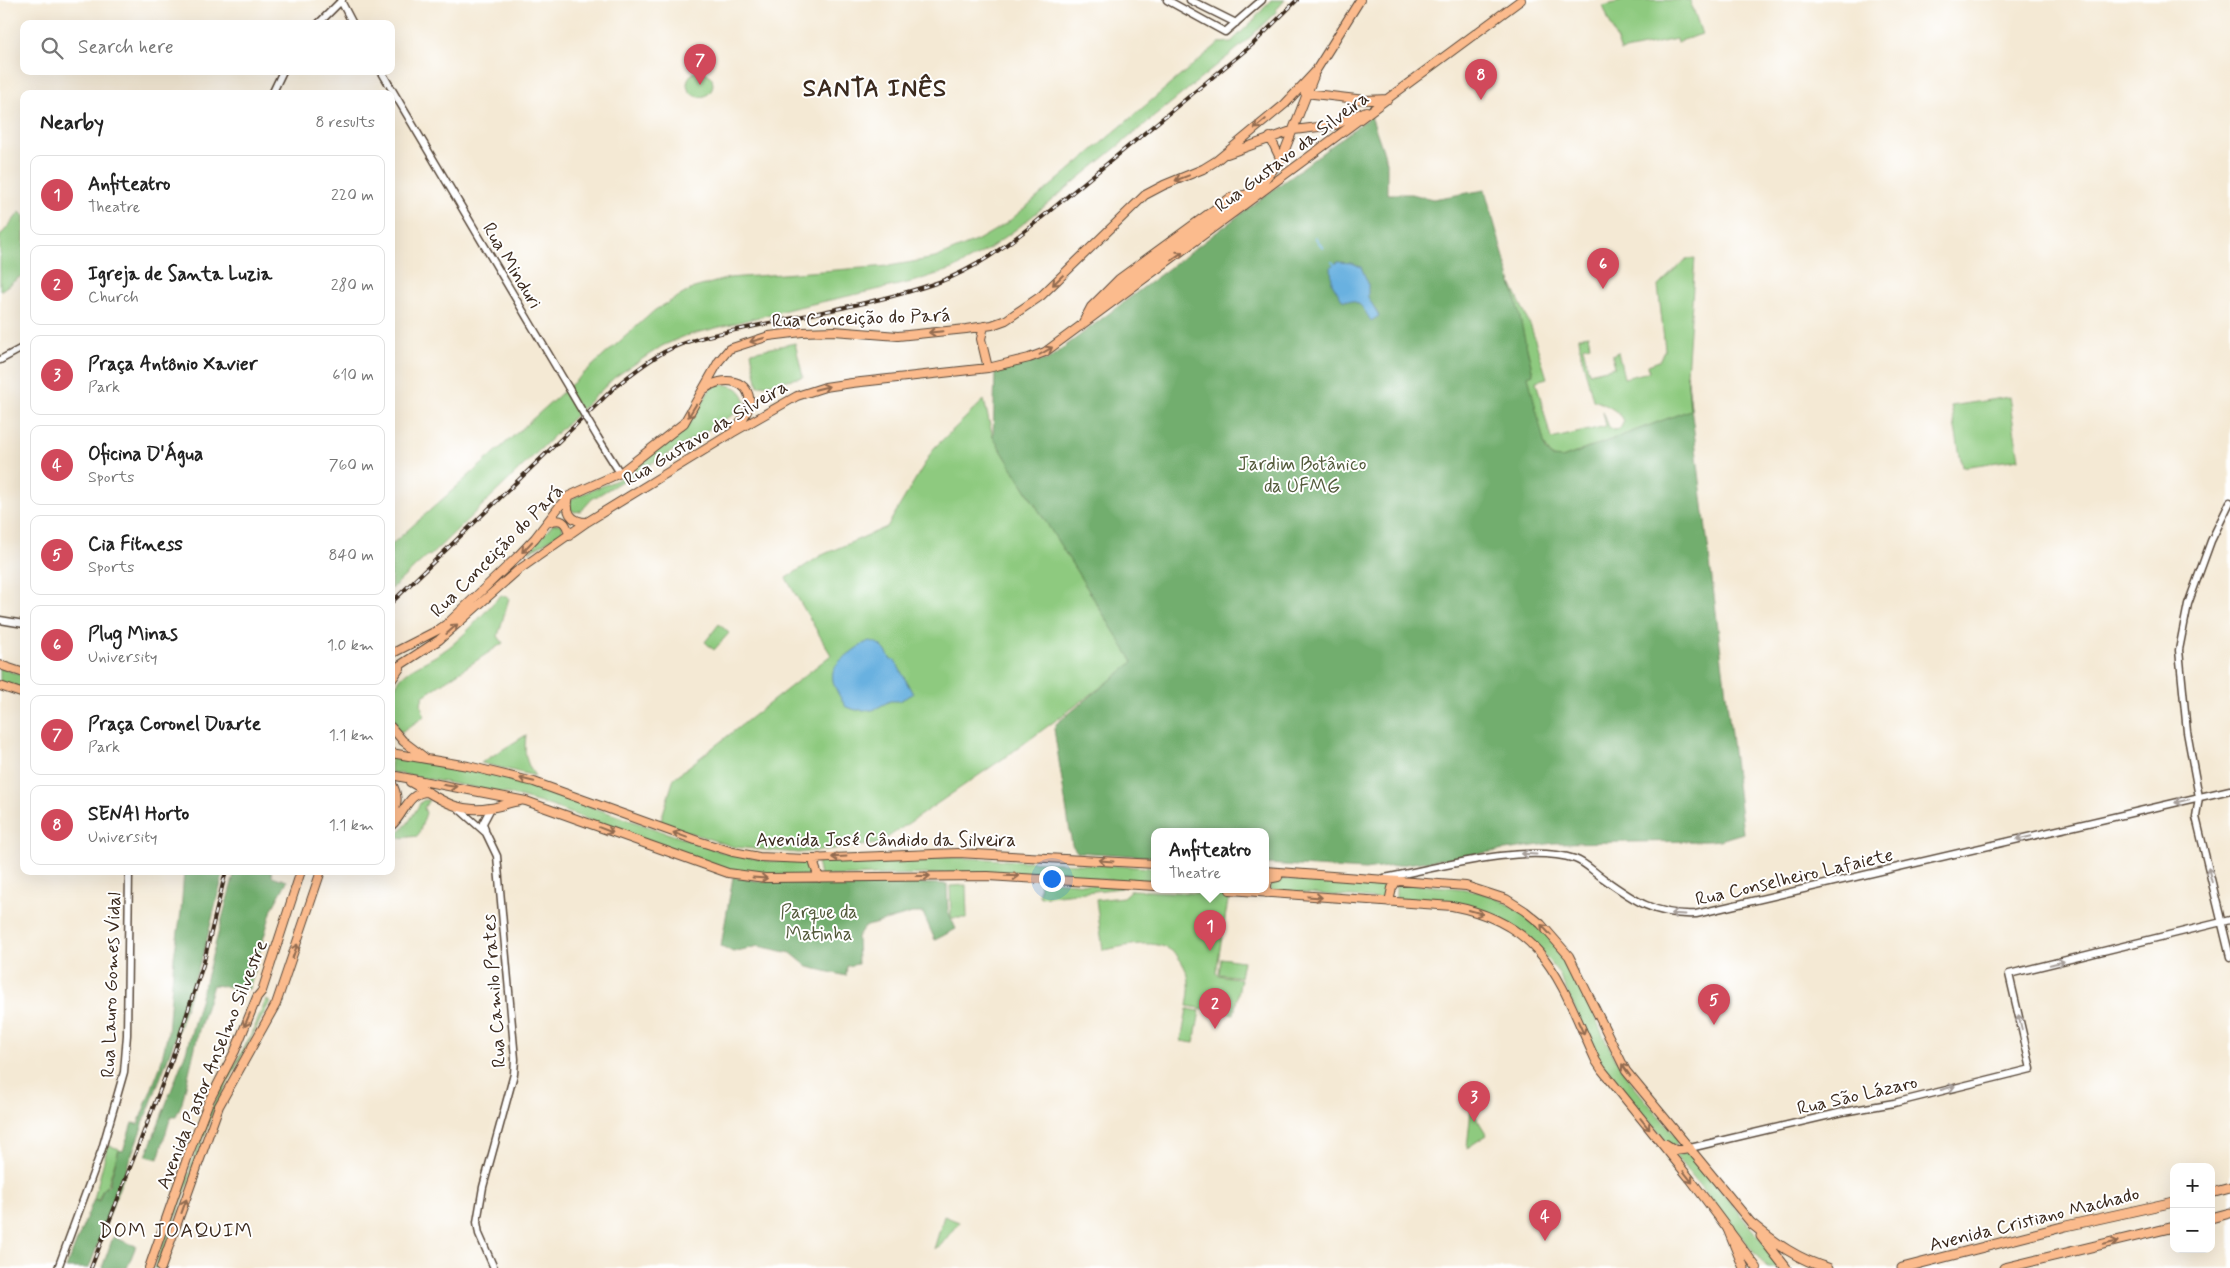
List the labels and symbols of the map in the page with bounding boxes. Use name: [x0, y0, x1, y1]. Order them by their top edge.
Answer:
pin: 7: [684, 44, 716, 85]
pin: 8: [1465, 59, 1497, 100]
district label: SANTA INÊS: [803, 73, 947, 105]
street label: Rua Gustavo da Silveira: [1210, 86, 1374, 219]
one-way arrow: [1254, 119, 1267, 130]
one-way arrow: [1175, 174, 1190, 183]
street label: Rua Minduri: [476, 218, 547, 314]
pin: 6: [1587, 248, 1619, 289]
one-way arrow: [1170, 251, 1184, 261]
one-way arrow: [1051, 274, 1064, 286]
street label: Rua Conceição do Pará: [771, 303, 951, 334]
one-way arrow: [928, 328, 944, 337]
one-way arrow: [749, 335, 765, 345]
one-way arrow: [1038, 346, 1053, 356]
street label: Rua Gustavo da Silveira: [619, 374, 793, 492]
one-way arrow: [813, 383, 829, 392]
one-way arrow: [686, 404, 697, 418]
park label: Jardim Botânico da UFMG: [1238, 452, 1366, 499]
street label: Rua Conceição do Pará: [425, 479, 569, 623]
one-way arrow: [521, 540, 533, 553]
one-way arrow: [446, 623, 459, 635]
one-way arrow: [520, 775, 536, 784]
one-way arrow: [441, 781, 457, 791]
one-way arrow: [2175, 797, 2191, 806]
one-way arrow: [597, 826, 613, 835]
street label: Avenida José Cândido da Silveira: [756, 828, 1016, 853]
one-way arrow: [673, 830, 688, 839]
one-way arrow: [2017, 834, 2033, 843]
street label: Rua Conselheiro Lafaiete: [1693, 843, 1896, 912]
one-way arrow: [1522, 849, 1538, 858]
one-way arrow: [831, 853, 847, 862]
one-way arrow: [1099, 856, 1115, 865]
your location: [1039, 866, 1065, 892]
one-way arrow: [2205, 868, 2214, 884]
one-way arrow: [914, 871, 931, 881]
one-way arrow: [1003, 872, 1019, 881]
one-way arrow: [752, 873, 768, 882]
street label: Rua Lauro Gomes Vidal: [96, 892, 127, 1078]
one-way arrow: [1307, 892, 1323, 901]
park label: Parque da Matinha: [780, 900, 858, 947]
one-way arrow: [1468, 907, 1484, 917]
one-way arrow: [1670, 909, 1686, 918]
pin: 1: [1194, 910, 1226, 951]
street label: Rua Camilo Prates: [477, 913, 512, 1069]
one-way arrow: [1540, 923, 1552, 936]
street label: Avenida Pastor Anselmo Silvestre: [151, 936, 274, 1193]
one-way arrow: [290, 943, 300, 959]
one-way arrow: [2048, 958, 2064, 967]
pin: 5: [1698, 984, 1730, 1025]
pin: 2: [1199, 988, 1231, 1029]
one-way arrow: [242, 1013, 251, 1028]
one-way arrow: [2015, 1014, 2024, 1030]
one-way arrow: [1576, 1020, 1586, 1035]
one-way arrow: [1621, 1063, 1631, 1077]
street label: Rua São Lázaro: [1795, 1069, 1920, 1121]
pin: 3: [1458, 1081, 1490, 1122]
one-way arrow: [1940, 1083, 1956, 1092]
one-way arrow: [1640, 1117, 1651, 1130]
one-way arrow: [1683, 1170, 1693, 1184]
street label: Avenida Cristiano Machado: [1927, 1181, 2142, 1258]
one-way arrow: [180, 1199, 189, 1214]
pin: 4: [1529, 1200, 1561, 1241]
district label: DOM JOAQUIM: [99, 1218, 253, 1245]
one-way arrow: [2102, 1238, 2118, 1247]

